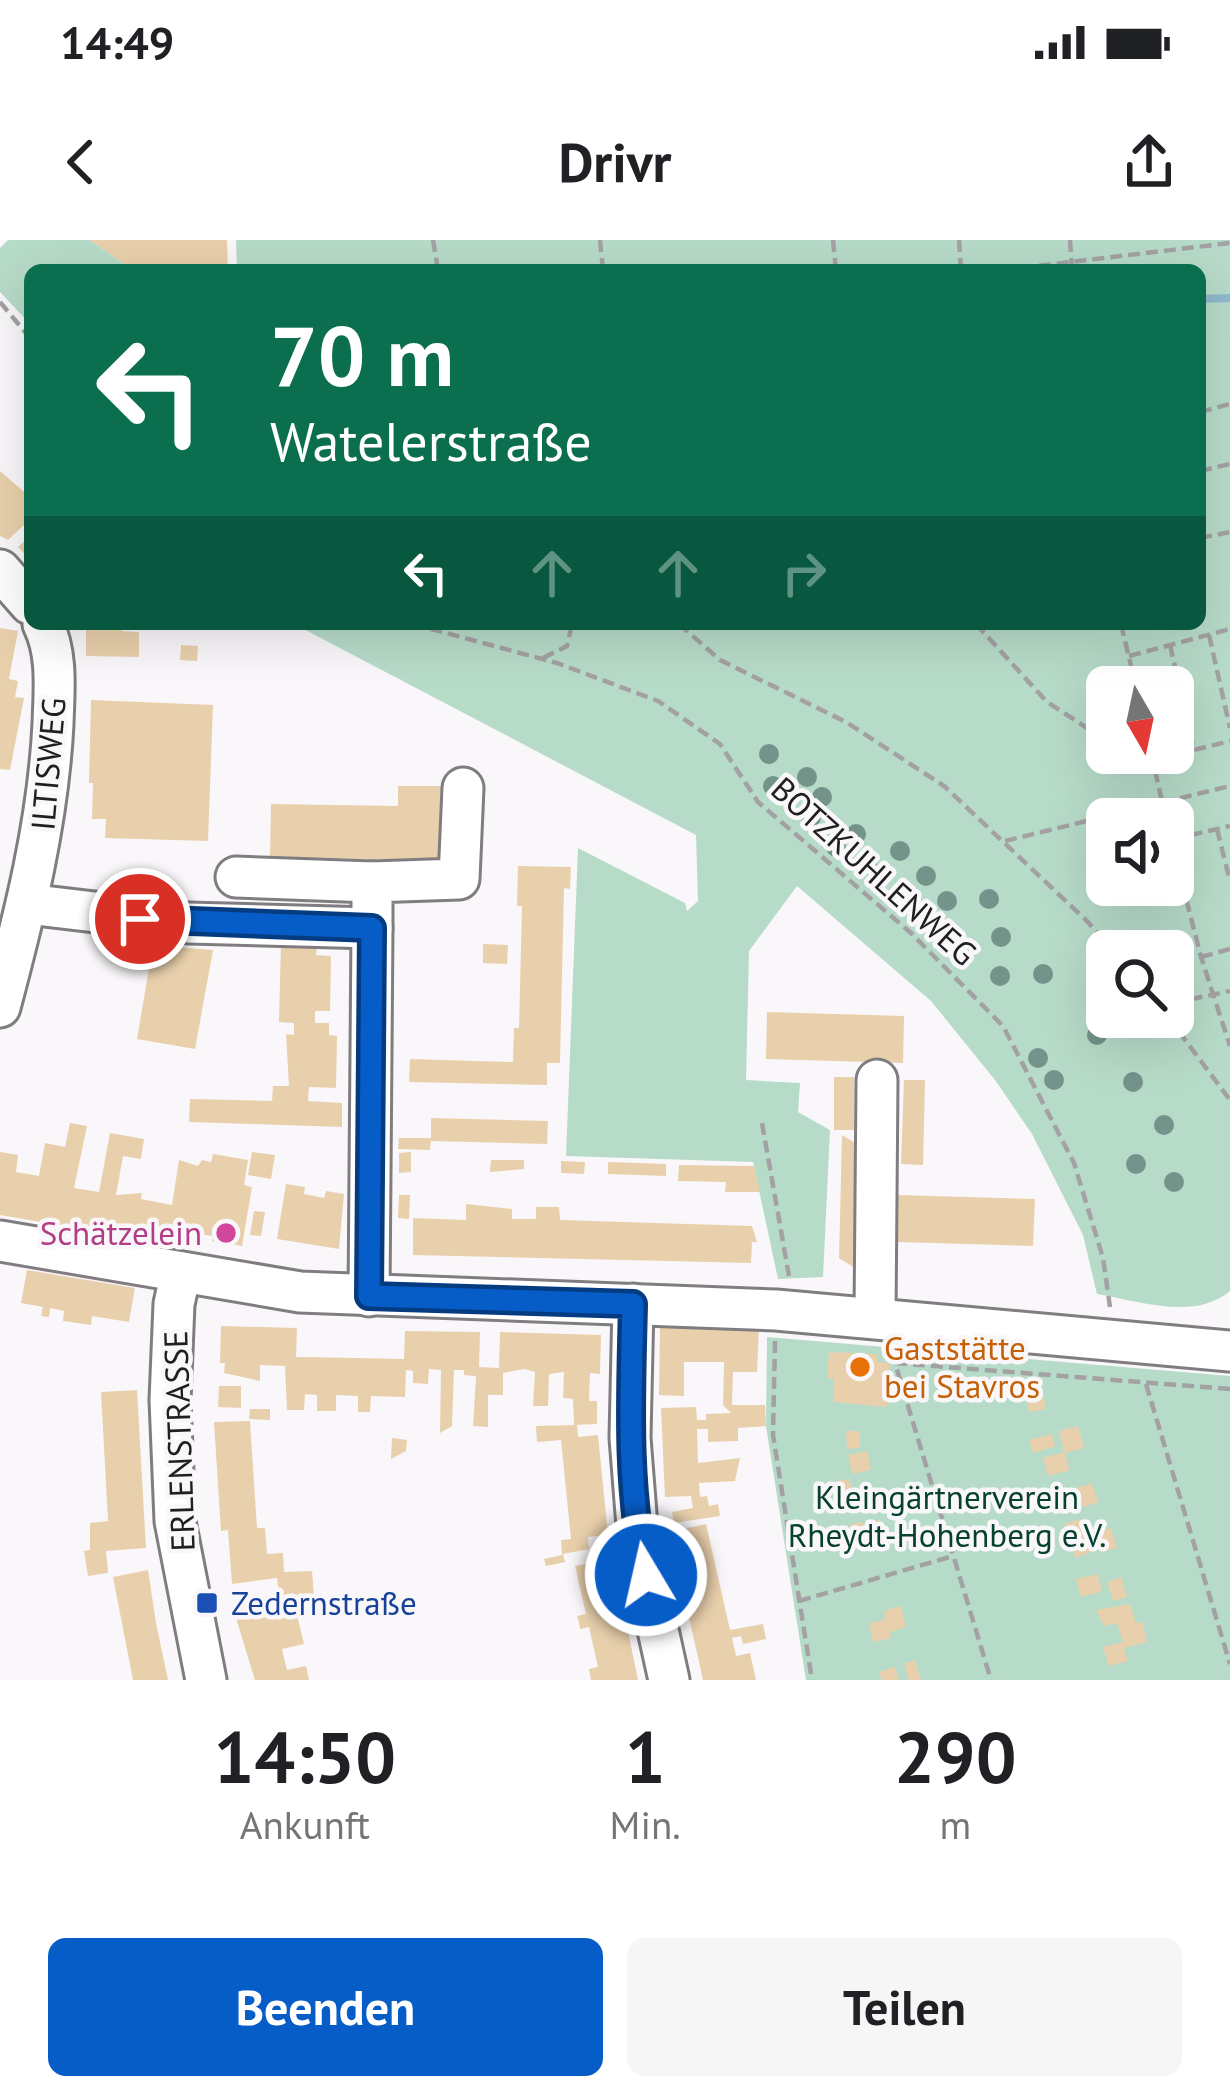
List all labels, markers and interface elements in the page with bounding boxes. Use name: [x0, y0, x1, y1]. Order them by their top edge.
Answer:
text: 14:49: [60, 13, 174, 71]
text: Drivr: [558, 127, 672, 197]
icon: back: [48, 129, 114, 195]
icon: share: [1116, 129, 1182, 195]
text: 70 m: [270, 300, 454, 409]
icon: left: [72, 312, 228, 468]
text: Watelerstraße: [270, 406, 592, 476]
icon: left: [393, 540, 459, 606]
icon: ahead: [519, 540, 585, 606]
icon: ahead: [645, 540, 711, 606]
icon: right: [771, 540, 837, 606]
north arrow: [1086, 666, 1194, 774]
map controls: [1086, 666, 1194, 1038]
street label: ILTISWEG: [20, 696, 75, 832]
street label: BOTZKUHLENWEG: [763, 767, 986, 974]
button: sound: [1086, 798, 1194, 906]
pin: [89, 868, 191, 970]
icon: arrive: [107, 886, 173, 952]
button: search: [1086, 930, 1194, 1038]
place label: Schätzelein: [40, 1211, 202, 1254]
marker: Schätzelein: [213, 1220, 239, 1246]
place label: Gaststätte bei Stavros: [884, 1326, 1040, 1407]
street label: ERLENSTRASSE: [153, 1330, 204, 1552]
marker: Gaststätte bei Stavros: [847, 1354, 873, 1380]
park label: Kleingärtnerverein Rheydt-Hohenberg e.V.: [788, 1475, 1106, 1556]
position arrow: [583, 1512, 709, 1638]
place label: Zedernstraße: [231, 1581, 417, 1624]
marker: Zedernstraße: [194, 1590, 220, 1616]
text: 14:50: [213, 1710, 396, 1803]
text: 1: [625, 1710, 665, 1803]
text: 290: [894, 1710, 1017, 1803]
text: Ankunft: [240, 1799, 370, 1850]
text: Min.: [610, 1799, 681, 1850]
text: m: [939, 1799, 971, 1850]
button: Beenden: [48, 1938, 603, 2076]
button: Teilen: [627, 1938, 1182, 2076]

